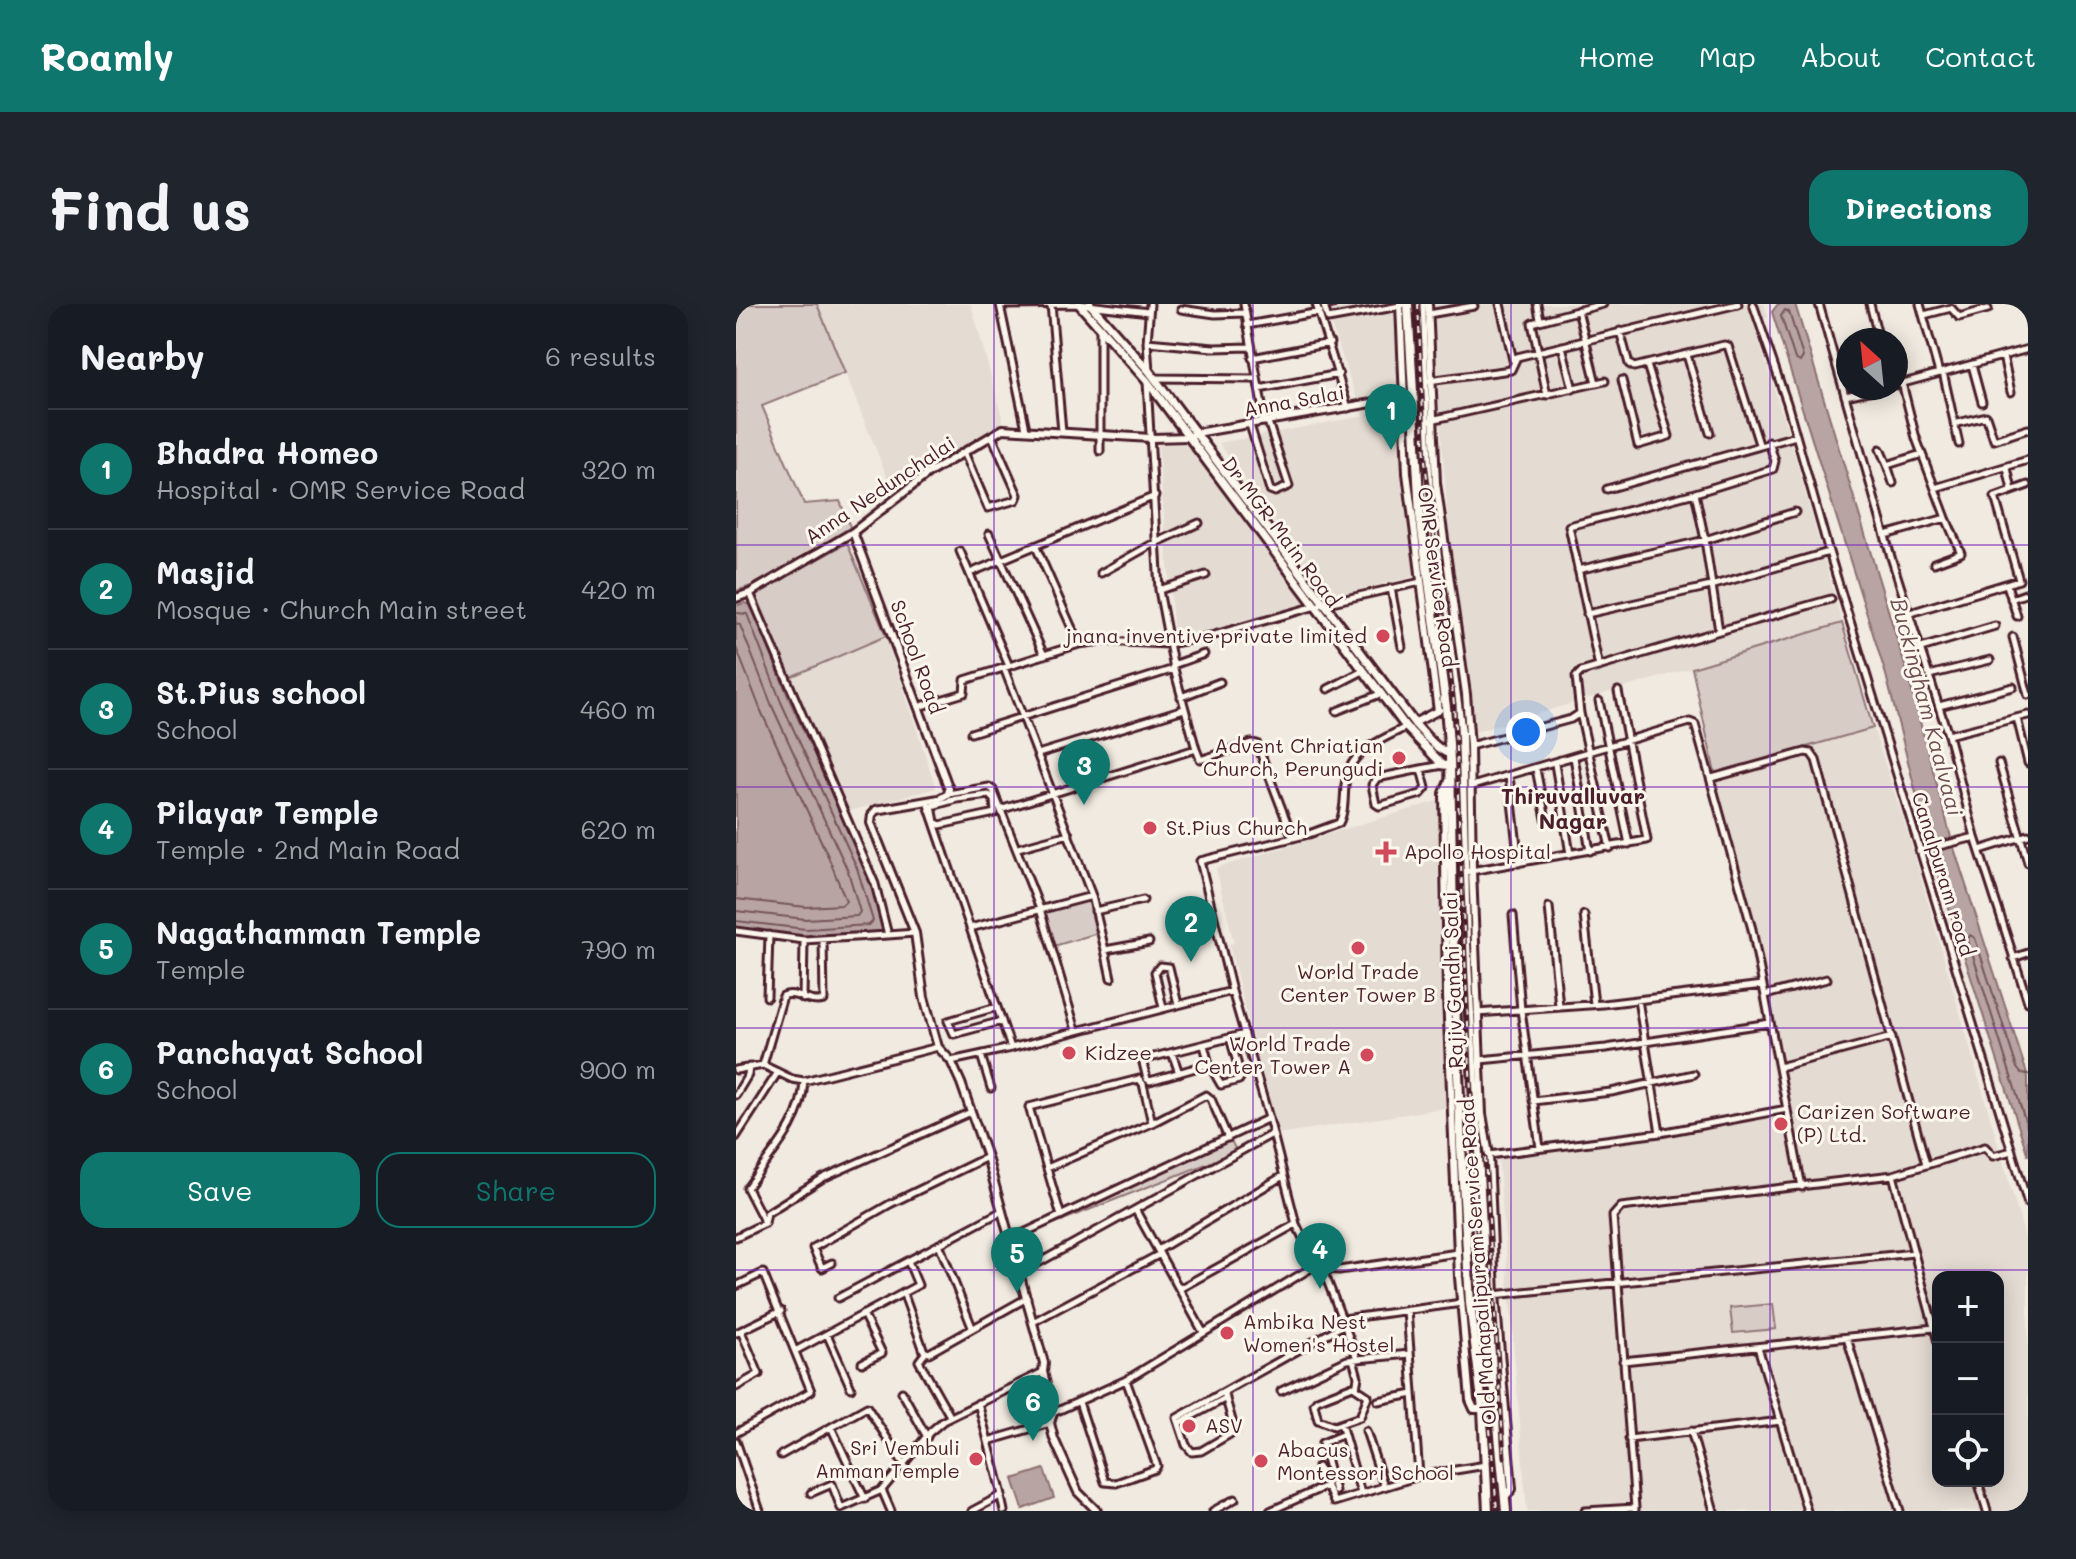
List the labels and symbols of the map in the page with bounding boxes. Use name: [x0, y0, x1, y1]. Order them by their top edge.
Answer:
north arrow: [1836, 328, 1908, 400]
street label: Anna Salai: [1241, 378, 1346, 422]
pin: 1: [1365, 384, 1417, 450]
street label: Anna Nedunchalai: [799, 429, 960, 549]
street label: Dr MGR Main Road: [1217, 451, 1347, 612]
street label: OMR Service Road: [1412, 485, 1464, 669]
water label: Buckingham Kaalvaai: [1884, 595, 1971, 819]
street label: School Road: [885, 596, 951, 717]
place label: jnana inventive private limited: [1063, 622, 1367, 648]
marker: jnana inventive private limited: [1374, 627, 1392, 645]
your location: [1506, 712, 1546, 752]
place label: Advent Chriatian Church, Perungudi: [1203, 732, 1383, 781]
pin: 3: [1058, 739, 1110, 805]
marker: Advent Chriatian Church, Perungudi: [1390, 749, 1408, 767]
district label: Thiruvalluvar Nagar: [1501, 781, 1645, 835]
street label: Canalpuram road: [1907, 788, 1981, 959]
place label: St.Pius Church: [1166, 814, 1307, 840]
marker: St.Pius Church: [1141, 819, 1159, 837]
place label: Apollo Hospital: [1404, 838, 1551, 864]
marker: Apollo Hospital: [1375, 841, 1397, 863]
street label: Rajiv Gandhi Salai: [1436, 891, 1468, 1069]
pin: 2: [1165, 896, 1217, 962]
marker: World Trade Center Tower B: [1349, 939, 1367, 957]
place label: World Trade Center Tower B: [1280, 958, 1436, 1007]
place label: World Trade Center Tower A: [1194, 1030, 1351, 1079]
place label: Kidzee: [1085, 1039, 1152, 1065]
marker: Kidzee: [1060, 1044, 1078, 1062]
marker: World Trade Center Tower A: [1358, 1046, 1376, 1064]
street label: Old Mahapalipuram Service Road: [1453, 1098, 1501, 1426]
place label: Carizen Software (P) Ltd.: [1797, 1098, 1971, 1147]
marker: Carizen Software (P) Ltd.: [1772, 1115, 1790, 1133]
pin: 4: [1294, 1223, 1346, 1289]
pin: 5: [991, 1227, 1043, 1293]
place label: Ambika Nest Women's Hostel: [1243, 1308, 1394, 1357]
marker: Ambika Nest Women's Hostel: [1218, 1324, 1236, 1342]
pin: 6: [1007, 1375, 1059, 1441]
place label: ASV: [1205, 1412, 1243, 1438]
marker: ASV: [1180, 1417, 1198, 1435]
place label: Sri Vembuli Amman Temple: [815, 1434, 960, 1483]
place label: Abacus Montessori School: [1277, 1436, 1454, 1485]
marker: Sri Vembuli Amman Temple: [967, 1450, 985, 1468]
marker: Abacus Montessori School: [1252, 1452, 1270, 1470]

